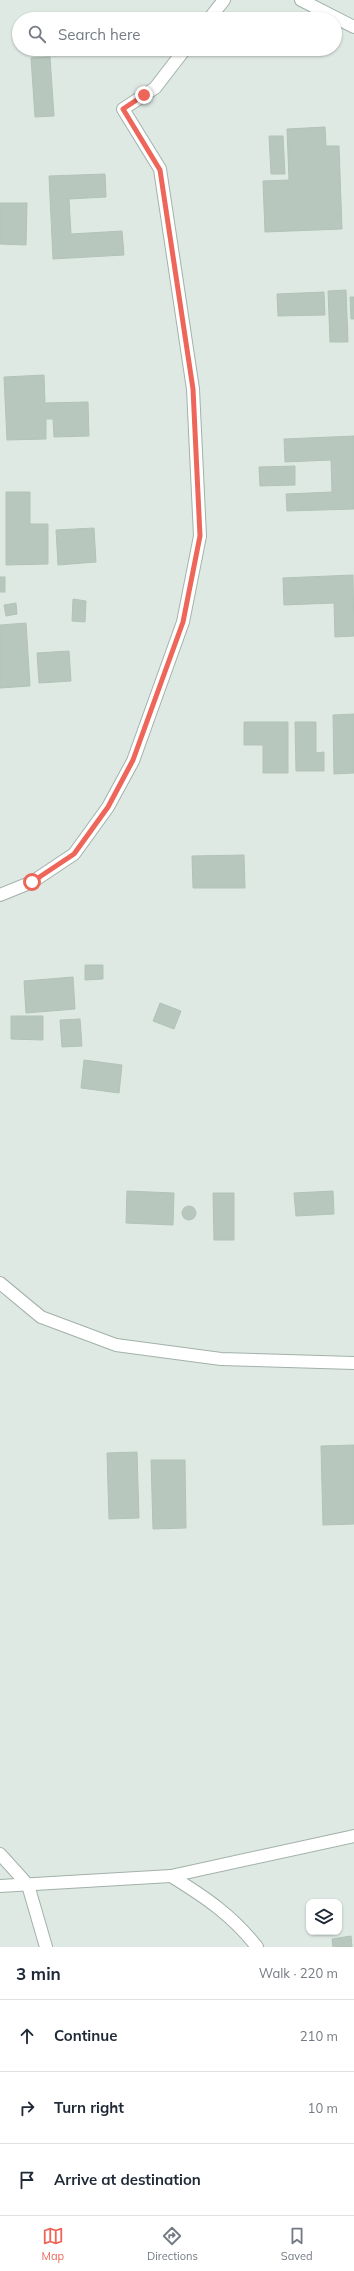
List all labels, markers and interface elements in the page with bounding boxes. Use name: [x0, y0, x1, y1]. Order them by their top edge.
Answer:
search box: [12, 12, 342, 56]
icon: search: [26, 23, 48, 45]
text: Search here: [58, 25, 140, 44]
route end: [135, 86, 153, 104]
route start: [23, 873, 41, 891]
map controls: [306, 1899, 342, 1935]
button: layers: [306, 1899, 342, 1935]
text: 3 min: [16, 1963, 61, 1984]
text: Walk · 220 m: [259, 1965, 338, 1981]
icon: ahead: [16, 2025, 38, 2047]
text: Continue: [54, 2026, 117, 2045]
text: 210 m: [300, 2028, 338, 2044]
icon: right: [16, 2097, 38, 2119]
text: Turn right: [54, 2098, 124, 2117]
text: 10 m: [308, 2100, 338, 2116]
icon: arrive: [16, 2169, 38, 2191]
text: Arrive at destination: [54, 2170, 201, 2189]
tab: Map: [41, 2225, 64, 2263]
tab: Directions: [147, 2225, 198, 2263]
tab: Saved: [281, 2225, 313, 2263]

